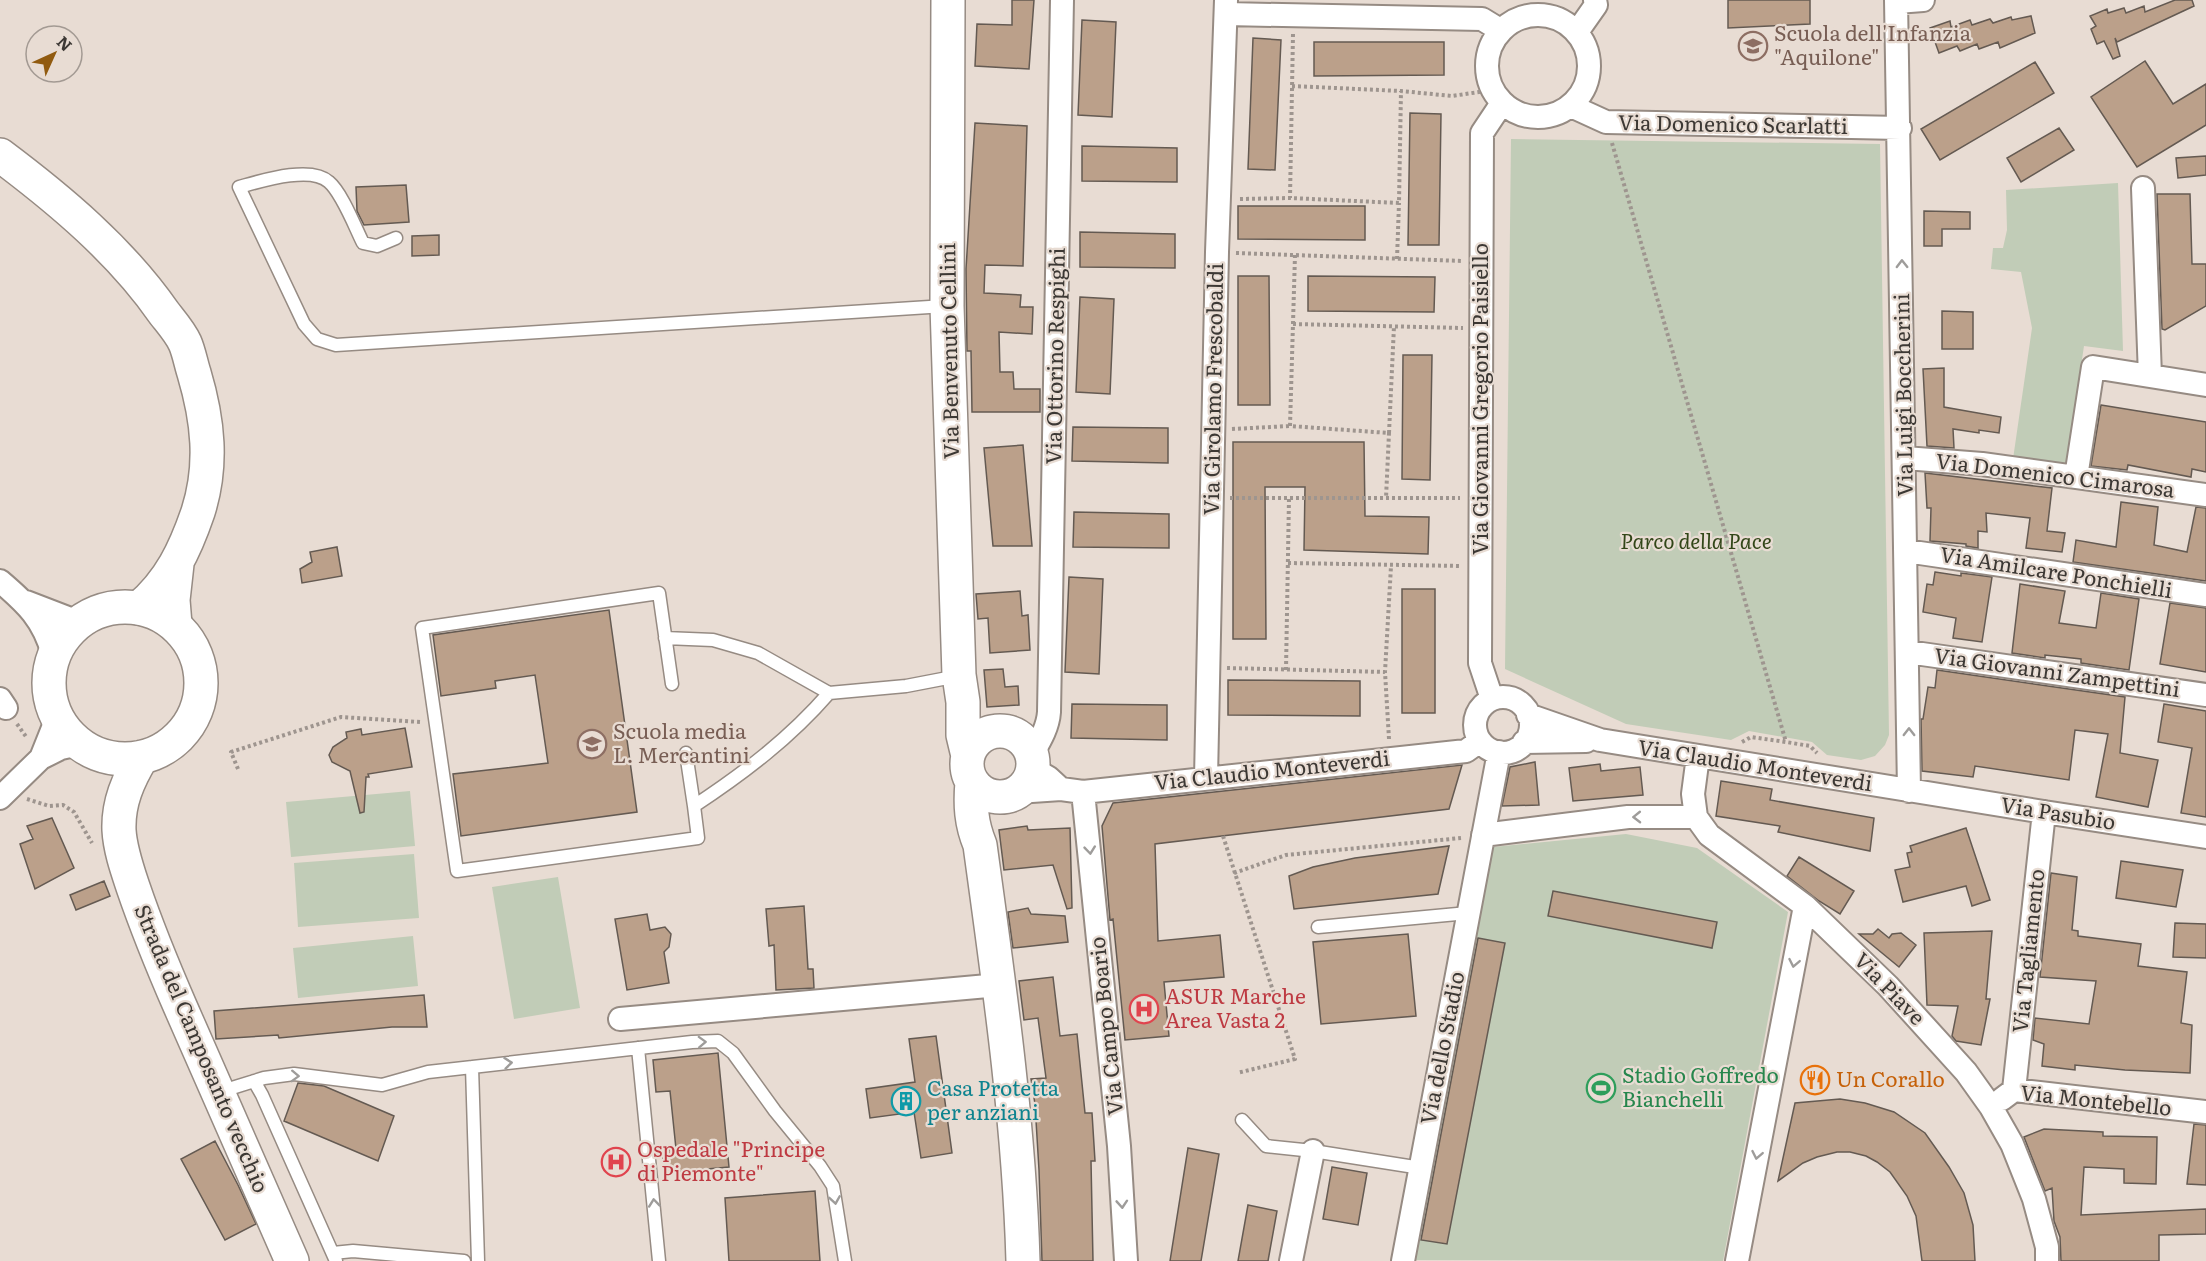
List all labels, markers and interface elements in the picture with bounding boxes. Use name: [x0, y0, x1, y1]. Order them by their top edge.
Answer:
place label: Scuola dell'Infanzia "Aquilone": [1774, 16, 1972, 71]
north arrow: [24, 24, 84, 84]
text: N: [52, 29, 79, 56]
school or university icon: Scuola dell'Infanzia "Aquilone": [1737, 30, 1769, 62]
street label: Via Domenico Scarlatti: [1618, 105, 1848, 140]
street label: Via Benvenuto Cellini: [930, 243, 965, 459]
street label: Via Giovanni Gregorio Paisiello: [1463, 243, 1494, 555]
street label: Via Ottorino Respighi: [1036, 247, 1071, 465]
one-way arrow: [1895, 260, 1908, 269]
street label: Via Girolamo Frescobaldi: [1194, 263, 1229, 515]
street label: Via Luigi Boccherini: [1884, 293, 1919, 497]
street label: Via Domenico Cimarosa: [1934, 443, 2177, 504]
park label: Parco della Pace: [1620, 524, 1772, 555]
street label: Via Amilcare Ponchielli: [1938, 537, 2175, 604]
street label: Via Giovanni Zampettini: [1932, 638, 2182, 703]
place label: Scuola media L. Mercantini: [613, 714, 750, 769]
school or university icon: Scuola media L. Mercantini: [576, 728, 608, 760]
one-way arrow: [1903, 728, 1915, 737]
street label: Via Claudio Monteverdi: [1636, 730, 1875, 797]
street label: Via Claudio Monteverdi: [1152, 741, 1391, 796]
street label: Via Pasubio: [1999, 787, 2118, 836]
one-way arrow: [1633, 811, 1642, 823]
one-way arrow: [1083, 845, 1096, 855]
street label: Via Tagliamento: [2002, 867, 2051, 1034]
street label: Strada del Camposanto vecchio: [128, 899, 278, 1197]
street label: Via Campo Boario: [1080, 935, 1129, 1117]
street label: Via Piave: [1848, 944, 1933, 1031]
one-way arrow: [1788, 958, 1801, 968]
street label: Via dello Stadio: [1411, 968, 1471, 1127]
place label: ASUR Marche Area Vasta 2: [1165, 979, 1306, 1034]
hospital icon: ASUR Marche Area Vasta 2: [1128, 993, 1160, 1025]
one-way arrow: [697, 1035, 706, 1048]
one-way arrow: [503, 1057, 513, 1070]
place label: Stadio Goffredo Bianchelli: [1622, 1058, 1779, 1113]
place label: Un Corallo: [1836, 1062, 1945, 1093]
restaurant icon: Un Corallo: [1799, 1064, 1831, 1096]
one-way arrow: [291, 1069, 300, 1082]
place label: Casa Protetta per anziani: [927, 1071, 1060, 1126]
sports icon: Stadio Goffredo Bianchelli: [1585, 1072, 1617, 1104]
street label: Via Montebello: [2019, 1075, 2173, 1122]
building icon: Casa Protetta per anziani: [890, 1085, 922, 1117]
place label: Ospedale "Principe di Piemonte": [637, 1132, 825, 1187]
hospital icon: Ospedale "Principe di Piemonte": [600, 1146, 632, 1178]
one-way arrow: [1751, 1149, 1764, 1159]
one-way arrow: [829, 1195, 841, 1205]
one-way arrow: [648, 1198, 661, 1207]
one-way arrow: [1116, 1199, 1129, 1208]

